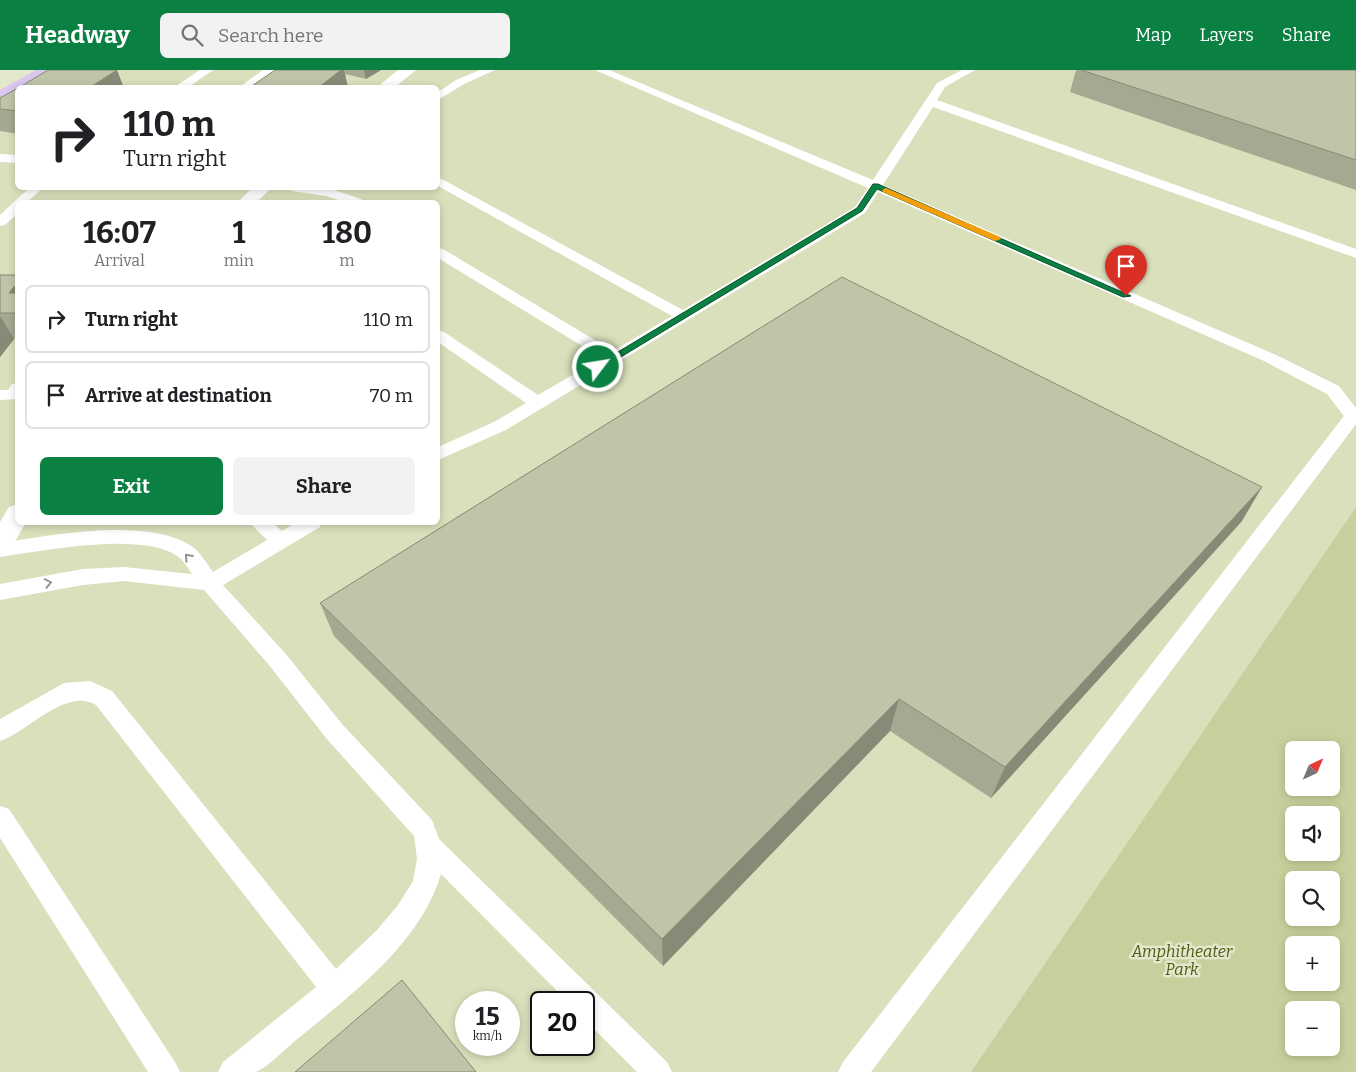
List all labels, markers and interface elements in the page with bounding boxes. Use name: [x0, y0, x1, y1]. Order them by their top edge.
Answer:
search box: [160, 13, 510, 58]
text: Headway: [25, 21, 130, 49]
icon: search: [178, 21, 206, 49]
text: Search here: [218, 24, 324, 47]
text: Map: [1135, 24, 1171, 46]
text: Layers: [1199, 24, 1254, 46]
text: Share: [1282, 24, 1331, 46]
text: 110 m: [123, 103, 215, 145]
icon: right: [40, 105, 105, 170]
text: Turn right: [123, 145, 226, 172]
text: 16:07: [83, 215, 156, 251]
text: 1: [232, 215, 245, 251]
text: 180: [322, 215, 372, 251]
pin: [1105, 245, 1147, 296]
text: Arrival: [94, 251, 145, 270]
text: min: [224, 251, 254, 270]
text: m: [339, 251, 355, 270]
icon: arrive: [1112, 252, 1140, 280]
icon: right: [42, 305, 70, 333]
text: Turn right: [85, 308, 178, 331]
text: 110 m: [363, 308, 413, 331]
position arrow: [571, 340, 623, 392]
icon: arrive: [42, 381, 70, 409]
text: Arrive at destination: [85, 384, 272, 407]
text: 70 m: [370, 384, 413, 407]
button: Exit: [40, 457, 223, 515]
button: Share: [233, 457, 415, 515]
one-way arrow: [185, 553, 194, 562]
one-way arrow: [44, 579, 52, 589]
north arrow: [1285, 741, 1340, 796]
map controls: [1285, 741, 1340, 1056]
button: sound: [1285, 806, 1340, 861]
button: search: [1285, 871, 1340, 926]
button: +: [1285, 936, 1340, 991]
park label: Amphitheater Park: [1131, 942, 1234, 979]
speed limit sign: 20: [530, 991, 595, 1056]
button: −: [1285, 1001, 1340, 1056]
text: 15: [475, 1002, 500, 1032]
text: km/h: [473, 1029, 502, 1043]

